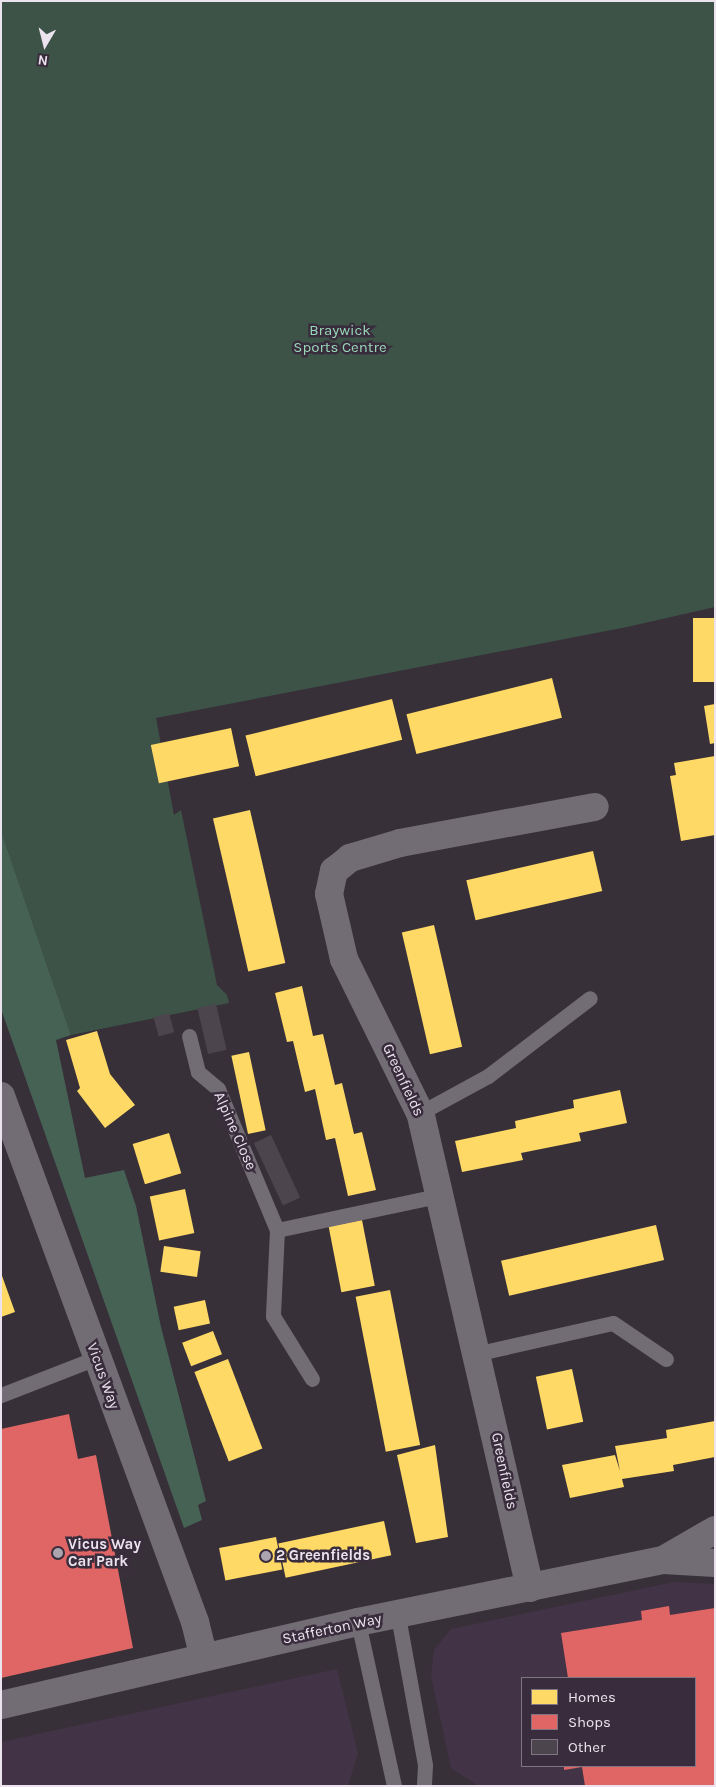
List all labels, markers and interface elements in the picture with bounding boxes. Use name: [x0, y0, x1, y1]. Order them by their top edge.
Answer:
north arrow: [20, 20, 70, 70]
text: N: [37, 51, 49, 69]
park label: Braywick Sports Centre: [293, 321, 387, 356]
street label: Greenfields: [378, 1041, 428, 1119]
street label: Alpine Close: [210, 1089, 260, 1173]
street label: Vicus Way: [83, 1340, 123, 1412]
street label: Greenfields: [487, 1431, 521, 1511]
place label: Vicus Way Car Park: [68, 1535, 141, 1570]
marker: Vicus Way Car Park: [52, 1547, 64, 1559]
place label: 2 Greenfields: [276, 1547, 370, 1565]
marker: 2 Greenfields: [260, 1550, 272, 1562]
street label: Stafferton Way: [281, 1610, 383, 1648]
legend: [521, 1677, 696, 1767]
text: Homes: [568, 1688, 616, 1706]
text: Shops: [568, 1713, 611, 1731]
text: Other: [568, 1738, 606, 1756]

